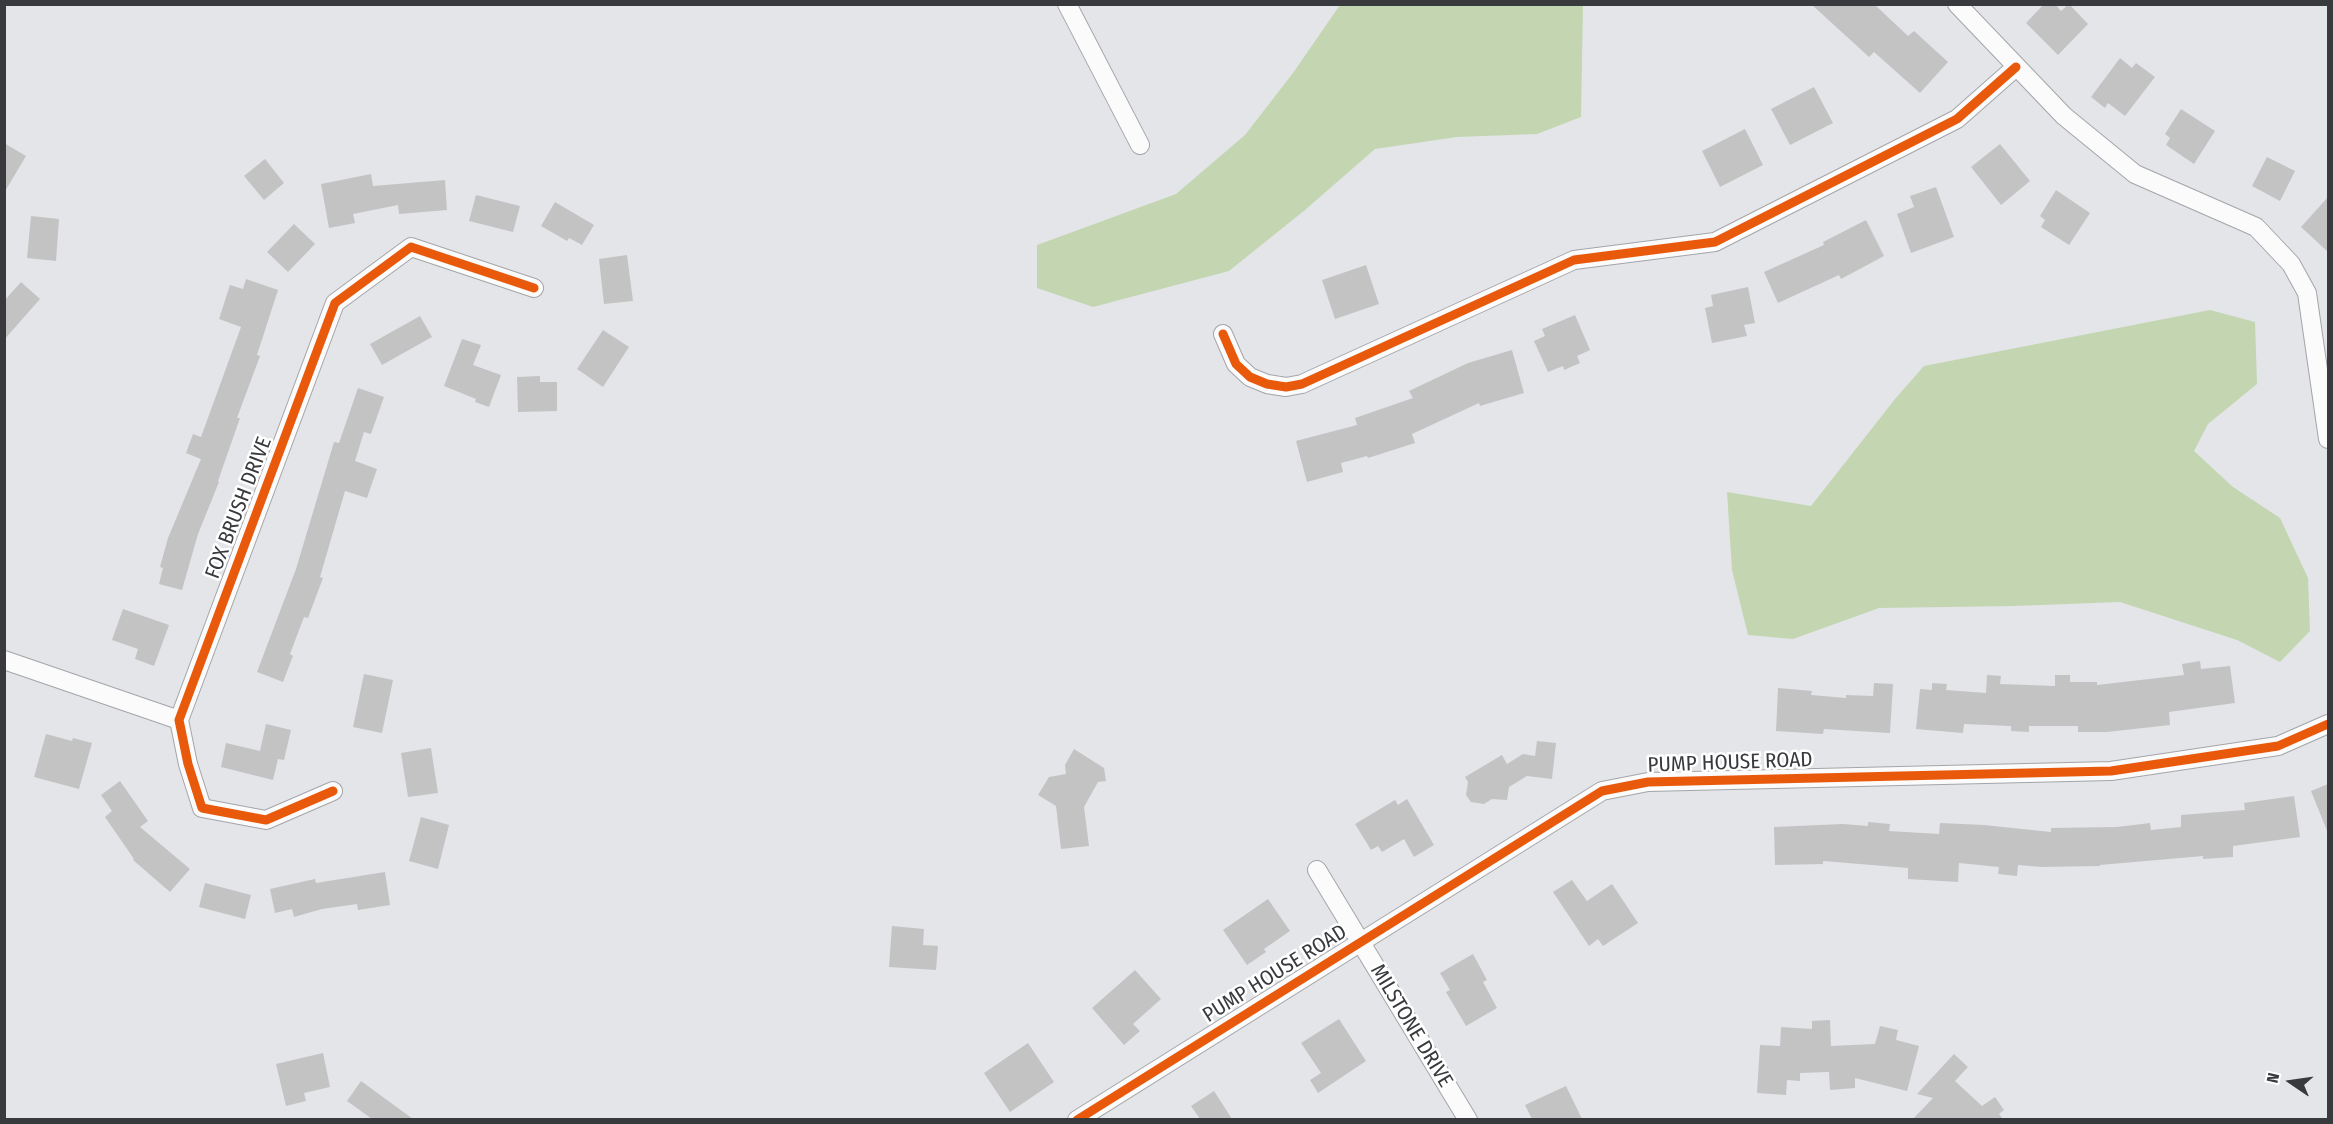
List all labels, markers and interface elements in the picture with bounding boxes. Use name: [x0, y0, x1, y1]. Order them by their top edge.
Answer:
street label: FOX BRUSH DRIVE: [200, 434, 278, 582]
street label: PUMP HOUSE ROAD: [1647, 748, 1813, 778]
street label: PUMP HOUSE ROAD: [1198, 920, 1352, 1028]
street label: MILSTONE DRIVE: [1364, 960, 1458, 1092]
north arrow: [2261, 1052, 2321, 1112]
text: N: [2263, 1071, 2283, 1085]

